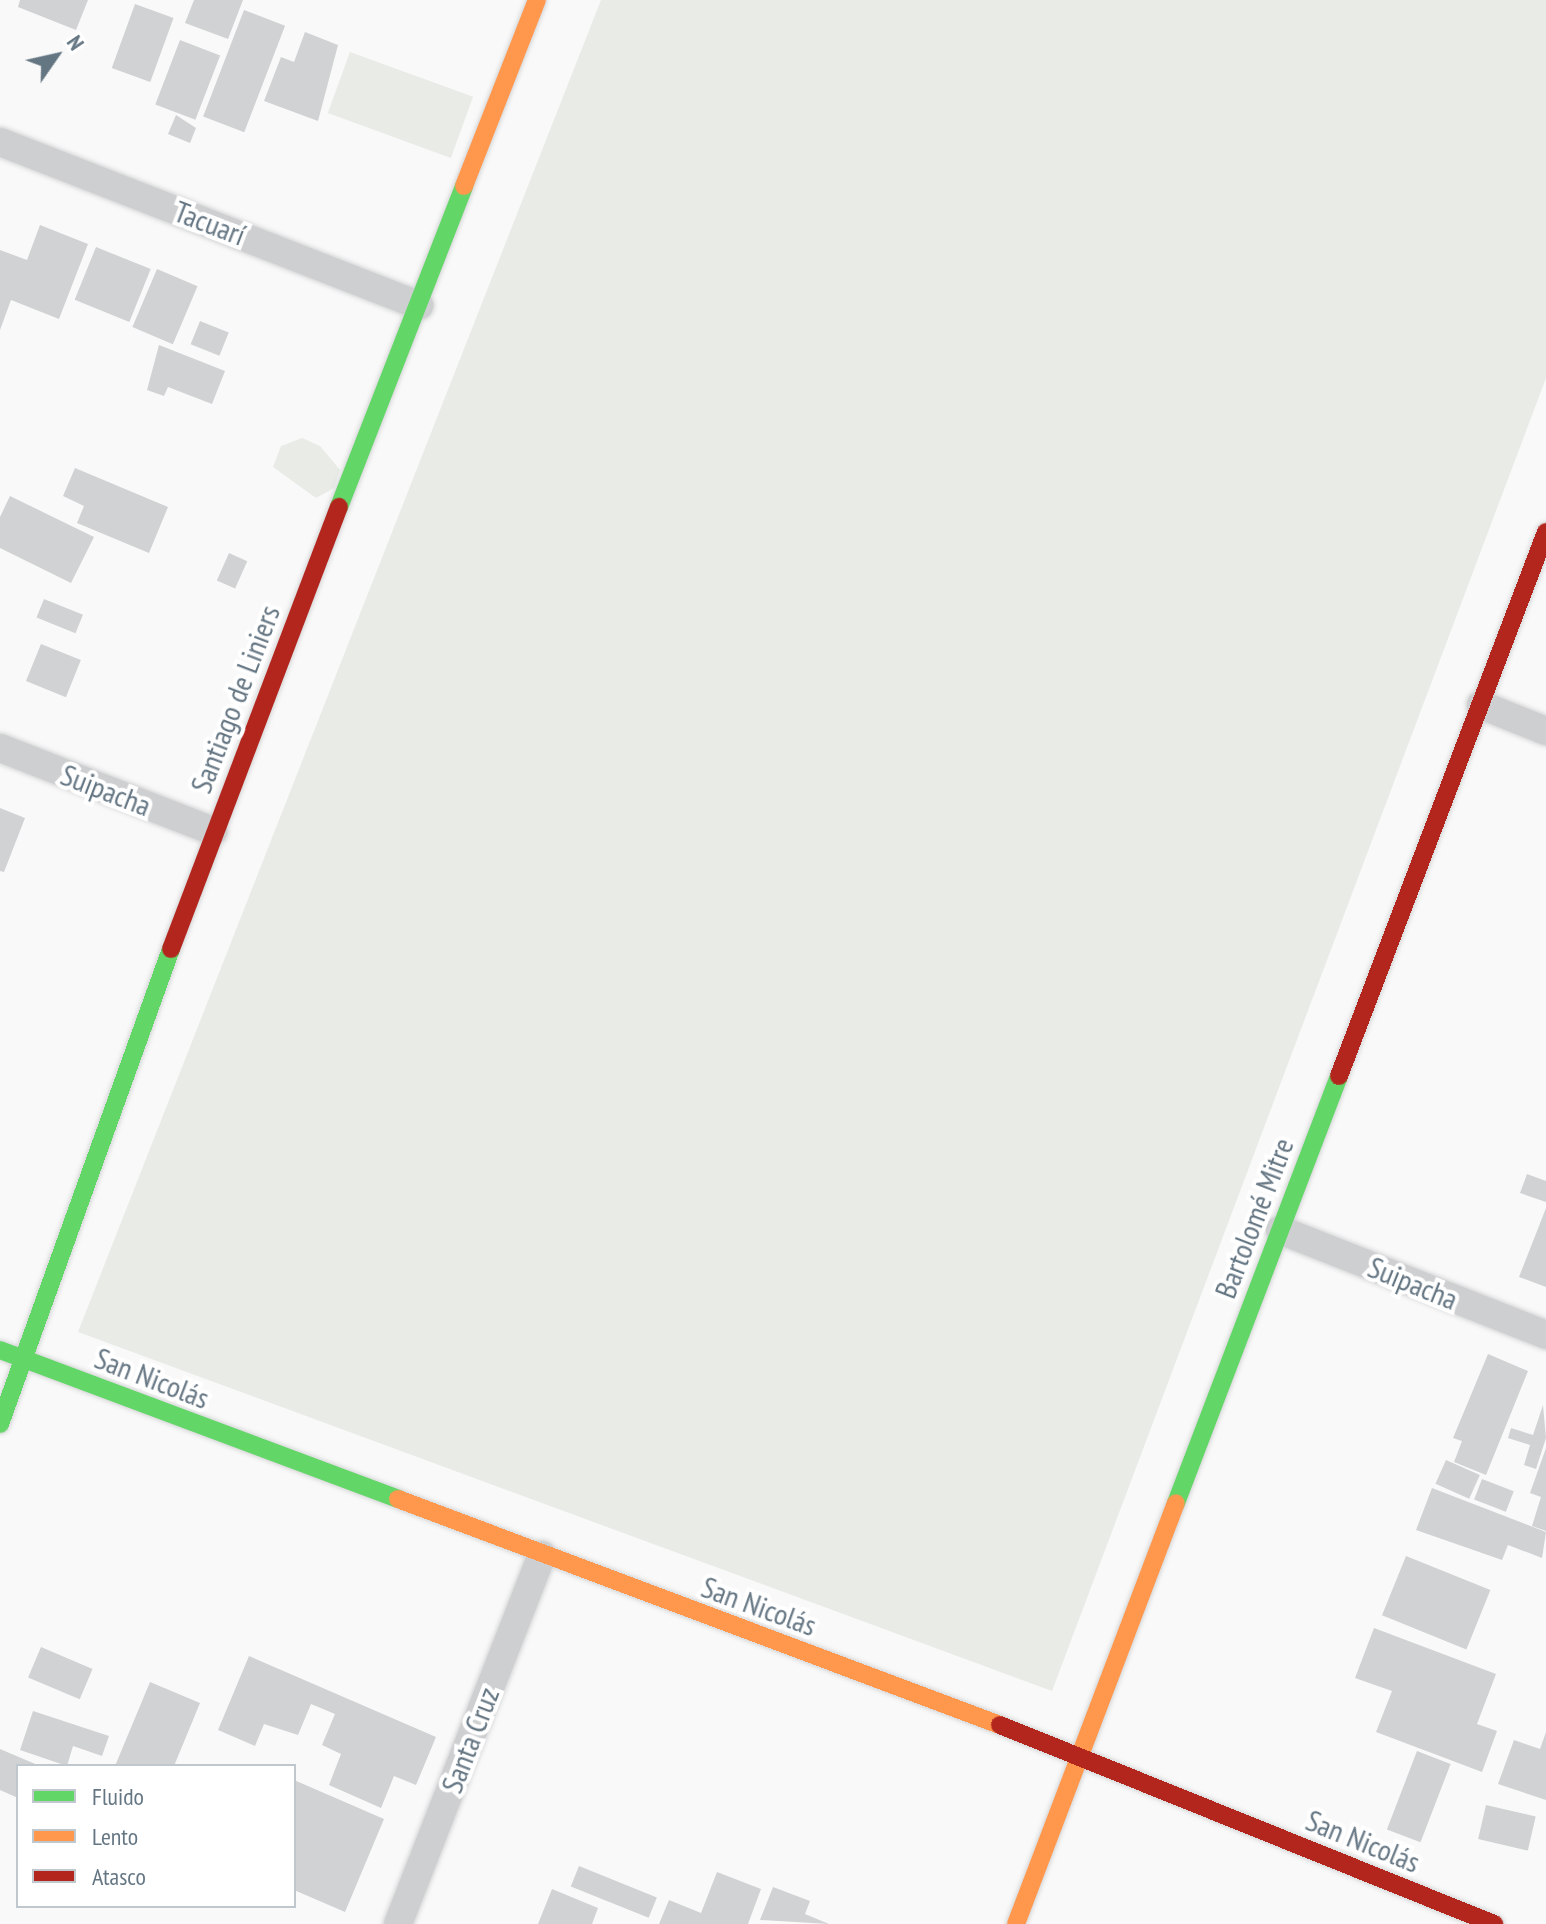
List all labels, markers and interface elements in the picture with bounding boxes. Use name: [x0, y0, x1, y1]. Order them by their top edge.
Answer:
north arrow: [16, 16, 96, 96]
text: N: [61, 30, 91, 55]
street label: Tacuarí: [169, 193, 251, 253]
street label: Santiago de Liniers: [183, 600, 287, 798]
street label: Suipacha: [56, 756, 156, 824]
street label: Bartolomé Mitre: [1207, 1133, 1301, 1303]
street label: Suipacha: [1363, 1249, 1463, 1317]
street label: San Nicolás: [90, 1340, 214, 1416]
street label: San Nicolás: [697, 1569, 821, 1643]
street label: Santa Cruz: [433, 1682, 507, 1798]
legend: [16, 1764, 296, 1908]
text: Fluido: [92, 1781, 144, 1812]
street label: San Nicolás: [1301, 1802, 1425, 1880]
text: Lento: [92, 1821, 138, 1852]
text: Atasco: [92, 1861, 146, 1892]

